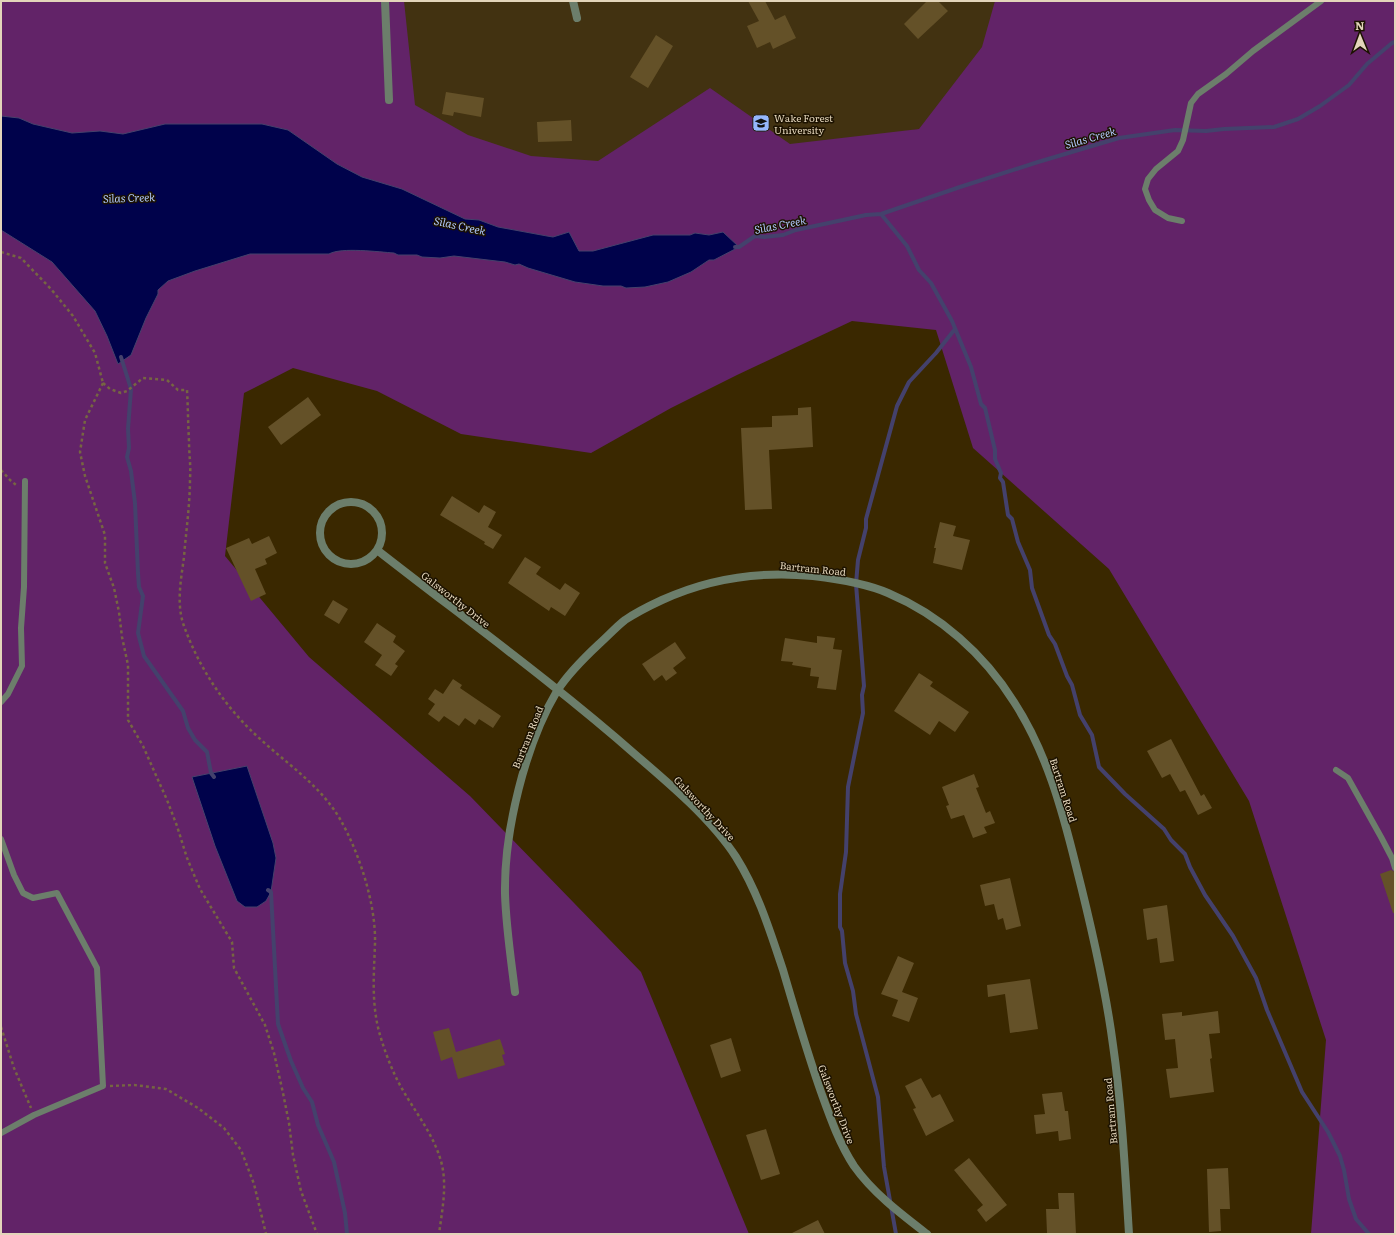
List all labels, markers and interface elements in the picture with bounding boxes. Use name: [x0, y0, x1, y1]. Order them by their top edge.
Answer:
north arrow: [1340, 16, 1380, 56]
text: N: [1355, 17, 1365, 33]
place label: Wake Forest University: [774, 110, 833, 137]
school or university icon: Wake Forest University: [751, 113, 771, 133]
water label: Silas Creek: [1063, 122, 1117, 152]
water label: Silas Creek: [102, 188, 156, 206]
water label: Silas Creek: [753, 211, 807, 237]
water label: Silas Creek: [433, 212, 487, 238]
street label: Bartram Road: [779, 557, 847, 579]
street label: Galsworthy Drive: [418, 567, 494, 631]
street label: Bartram Road: [508, 703, 546, 771]
street label: Bartram Road: [1047, 756, 1081, 824]
street label: Galsworthy Drive: [671, 772, 739, 844]
street label: Galsworthy Drive: [815, 1062, 859, 1146]
street label: Bartram Road: [1100, 1077, 1120, 1145]

